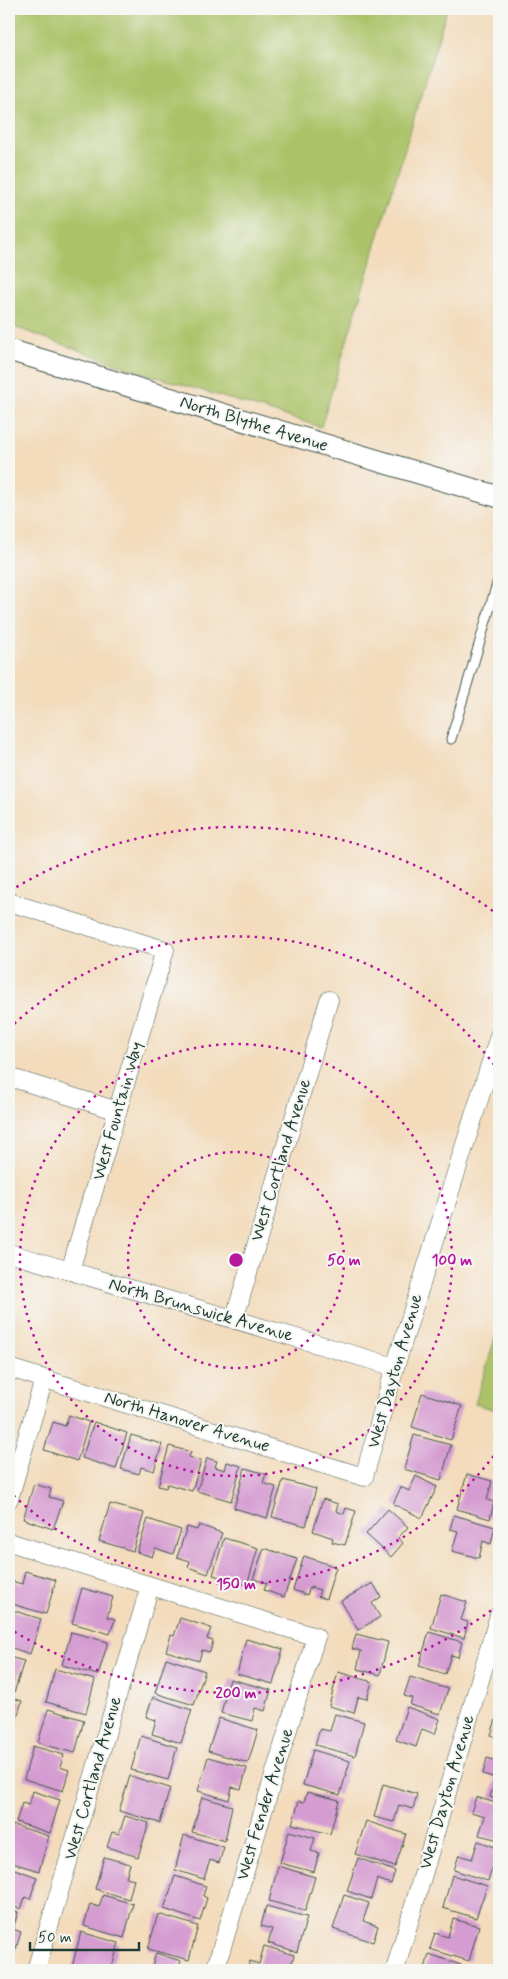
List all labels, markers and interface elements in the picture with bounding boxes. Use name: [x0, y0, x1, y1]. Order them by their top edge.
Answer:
street label: North Blythe Avenue: [177, 390, 331, 458]
street label: West Fountain Way: [87, 1039, 149, 1183]
street label: West Cortland Avenue: [245, 1076, 317, 1244]
centre of rings: [227, 1251, 245, 1269]
text: 50 m: [327, 1251, 361, 1271]
text: 100 m: [432, 1251, 472, 1271]
street label: North Brunswick Avenue: [106, 1272, 296, 1348]
street label: West Dayton Avenue: [361, 1291, 429, 1451]
street label: North Hanover Avenue: [101, 1385, 273, 1459]
text: 150 m: [216, 1575, 256, 1595]
text: 200 m: [216, 1684, 257, 1704]
street label: West Cortland Avenue: [58, 1693, 128, 1863]
street label: West Dayton Avenue: [413, 1712, 481, 1872]
street label: West Fender Avenue: [230, 1725, 300, 1883]
scale bar: [30, 1919, 139, 1951]
text: 50 m: [38, 1928, 72, 1948]

